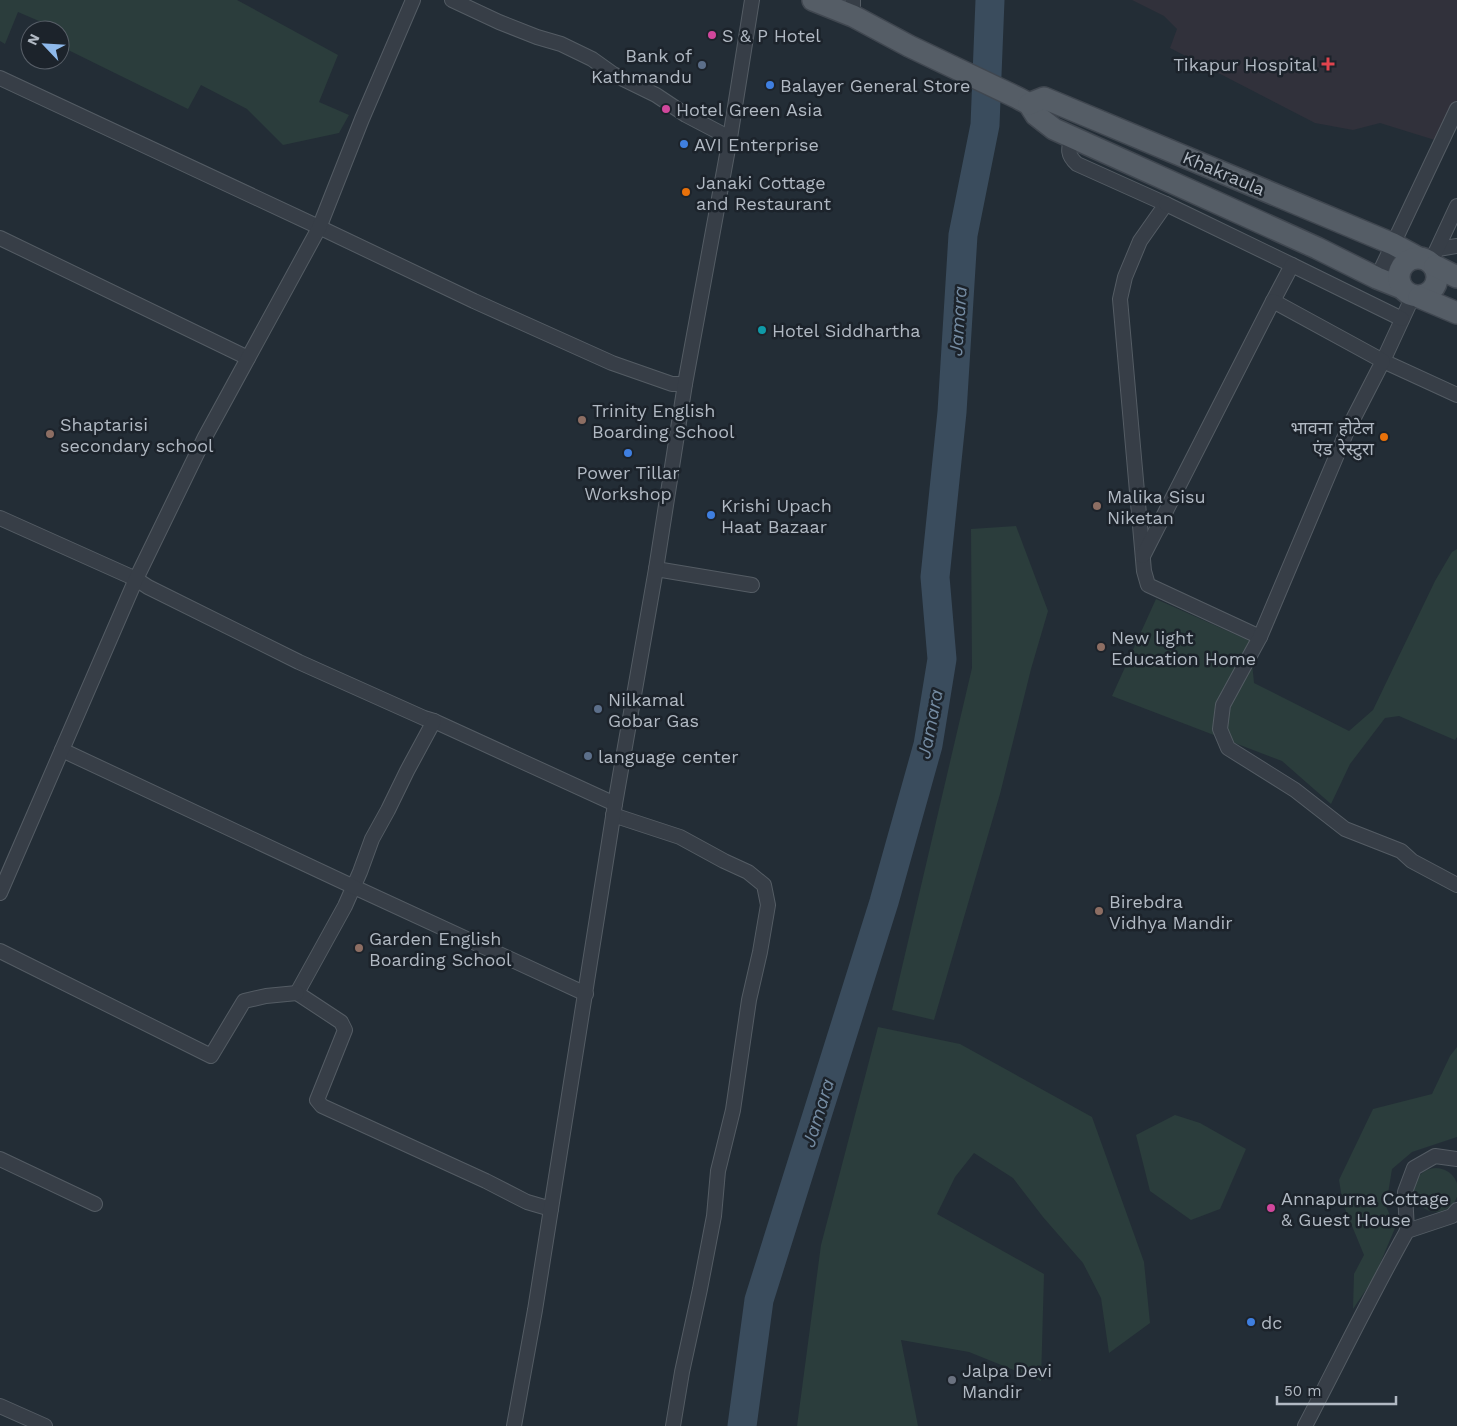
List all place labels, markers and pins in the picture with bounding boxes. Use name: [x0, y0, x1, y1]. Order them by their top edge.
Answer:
place label: S & P Hotel: [722, 25, 821, 46]
marker: S & P Hotel: [706, 29, 718, 41]
place label: Bank of Kathmandu: [591, 45, 692, 87]
place label: Tikapur Hospital: [1173, 54, 1317, 75]
marker: Tikapur Hospital: [1321, 57, 1335, 71]
marker: Bank of Kathmandu: [696, 59, 708, 71]
place label: Balayer General Store: [780, 75, 970, 96]
marker: Balayer General Store: [764, 79, 776, 91]
place label: Hotel Green Asia: [676, 99, 822, 120]
marker: Hotel Green Asia: [660, 103, 672, 115]
place label: AVI Enterprise: [694, 134, 819, 155]
marker: AVI Enterprise: [678, 138, 690, 150]
place label: Janaki Cottage and Restaurant: [696, 172, 831, 214]
marker: Janaki Cottage and Restaurant: [680, 186, 692, 198]
place label: Hotel Siddhartha: [772, 320, 920, 341]
marker: Hotel Siddhartha: [756, 324, 768, 336]
place label: Trinity English Boarding School: [592, 400, 735, 442]
place label: Shaptarisi secondary school: [60, 414, 214, 456]
marker: Trinity English Boarding School: [576, 414, 588, 426]
place label: भावना होटेल एंड रेस्टुरा: [1290, 417, 1375, 461]
marker: Shaptarisi secondary school: [44, 428, 56, 440]
marker: भावना होटेल एंड रेस्टुरा: [1378, 431, 1390, 443]
marker: Power Tillar Workshop: [622, 447, 634, 459]
place label: Power Tillar Workshop: [577, 462, 679, 504]
place label: Malika Sisu Niketan: [1107, 486, 1206, 528]
place label: Krishi Upach Haat Bazaar: [721, 495, 832, 537]
marker: Malika Sisu Niketan: [1091, 500, 1103, 512]
marker: Krishi Upach Haat Bazaar: [705, 509, 717, 521]
place label: New light Education Home: [1111, 627, 1256, 669]
marker: New light Education Home: [1095, 641, 1107, 653]
place label: Nilkamal Gobar Gas: [608, 689, 699, 731]
marker: Nilkamal Gobar Gas: [592, 703, 604, 715]
place label: language center: [598, 746, 739, 767]
marker: language center: [582, 750, 594, 762]
place label: Birebdra Vidhya Mandir: [1109, 891, 1233, 933]
marker: Birebdra Vidhya Mandir: [1093, 905, 1105, 917]
place label: Garden English Boarding School: [369, 928, 512, 970]
marker: Garden English Boarding School: [353, 942, 365, 954]
place label: Annapurna Cottage & Guest House: [1281, 1188, 1449, 1230]
marker: Annapurna Cottage & Guest House: [1265, 1202, 1277, 1214]
place label: dc: [1261, 1312, 1282, 1333]
marker: dc: [1245, 1316, 1257, 1328]
place label: Jalpa Devi Mandir: [962, 1360, 1052, 1402]
marker: Jalpa Devi Mandir: [946, 1374, 958, 1386]

